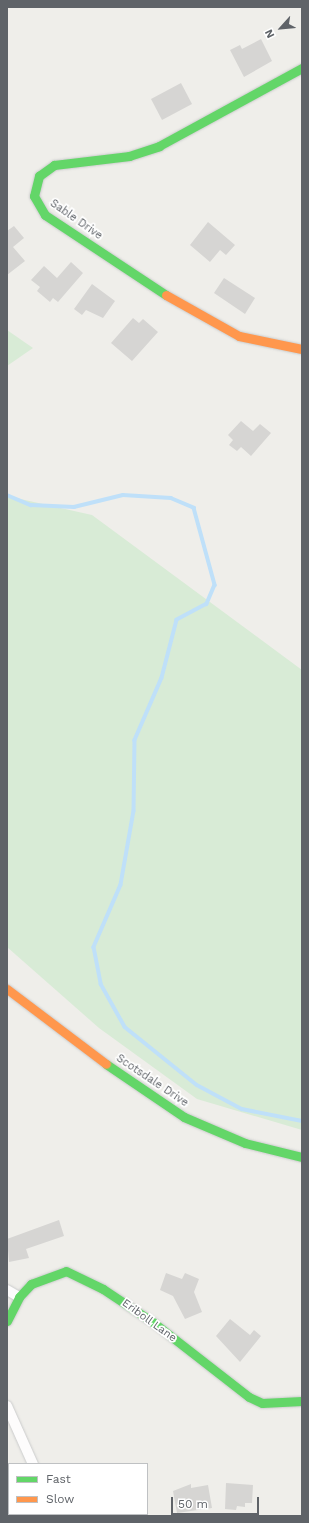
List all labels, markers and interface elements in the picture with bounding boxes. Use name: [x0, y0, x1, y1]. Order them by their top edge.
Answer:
north arrow: [261, 8, 301, 48]
text: N: [262, 27, 278, 40]
street label: Sable Drive: [47, 197, 105, 243]
street label: Scotsdale Drive: [113, 1052, 191, 1110]
street label: Eriboll Lane: [119, 1297, 179, 1345]
legend: [8, 1463, 148, 1515]
text: Fast: [46, 1472, 71, 1486]
scale bar: [173, 1489, 261, 1515]
text: Slow: [46, 1492, 74, 1506]
text: 50 m: [178, 1497, 208, 1511]

